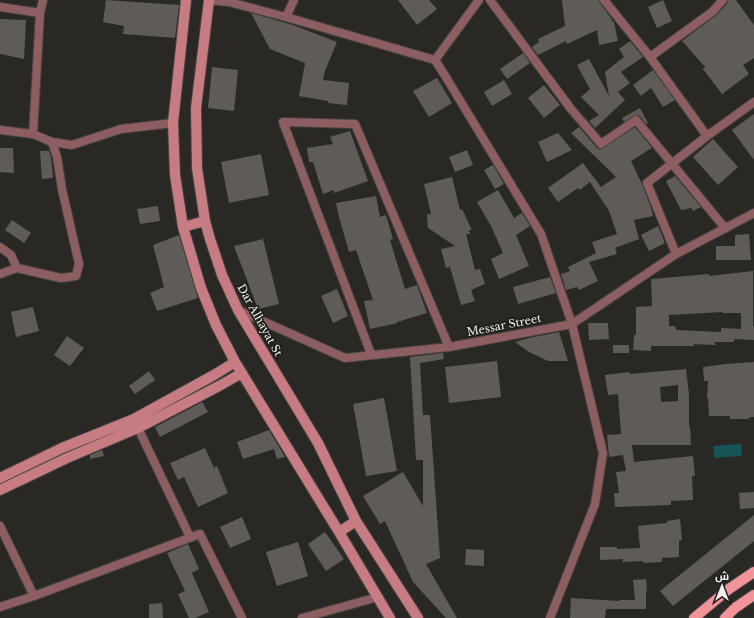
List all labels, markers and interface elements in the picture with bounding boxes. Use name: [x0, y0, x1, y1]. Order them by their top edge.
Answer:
street label: Dar Alhayat St: [234, 281, 286, 359]
street label: Messar Street: [466, 311, 543, 339]
north arrow: [702, 566, 742, 606]
text: ش: [715, 569, 729, 583]

